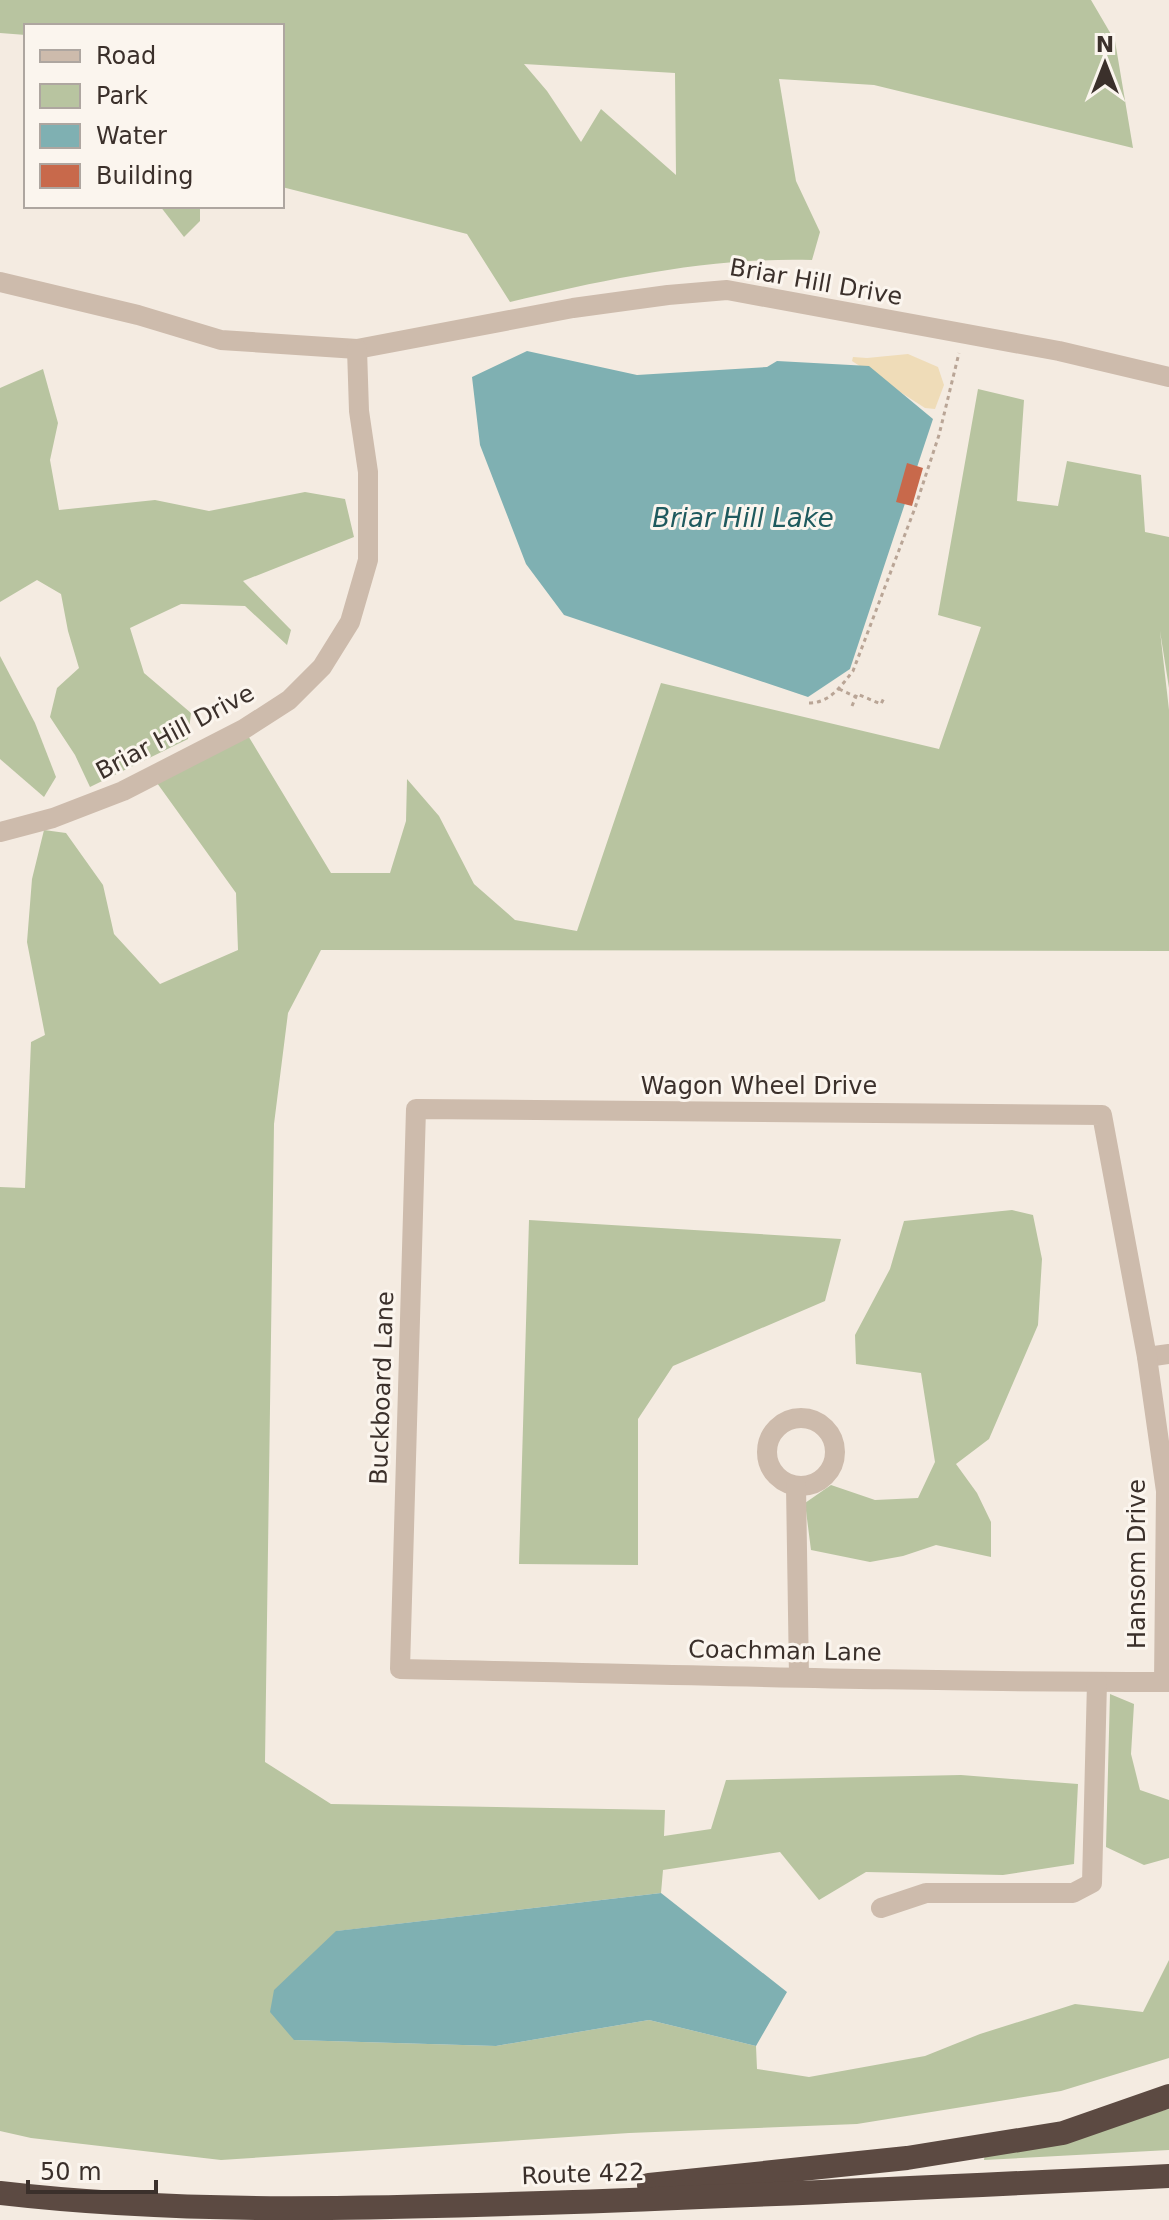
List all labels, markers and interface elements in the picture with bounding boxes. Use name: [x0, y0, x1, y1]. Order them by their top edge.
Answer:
legend: [24, 24, 284, 208]
north arrow: [1065, 24, 1145, 104]
text: N: [1096, 32, 1114, 57]
text: Road: [96, 42, 156, 70]
text: Park: [96, 82, 148, 110]
text: Water: [96, 122, 167, 150]
text: Building: [96, 162, 193, 190]
street label: Briar Hill Drive: [727, 253, 905, 311]
water label: Briar Hill Lake: [652, 503, 834, 533]
street label: Briar Hill Drive: [91, 679, 259, 785]
street label: Wagon Wheel Drive: [641, 1072, 877, 1100]
street label: Buckboard Lane: [365, 1291, 399, 1485]
street label: Hansom Drive: [1123, 1479, 1151, 1649]
street label: Coachman Lane: [688, 1635, 882, 1667]
scale bar: [28, 2144, 156, 2194]
text: 50 m: [40, 2158, 102, 2186]
street label: Route 422: [521, 2158, 645, 2190]

